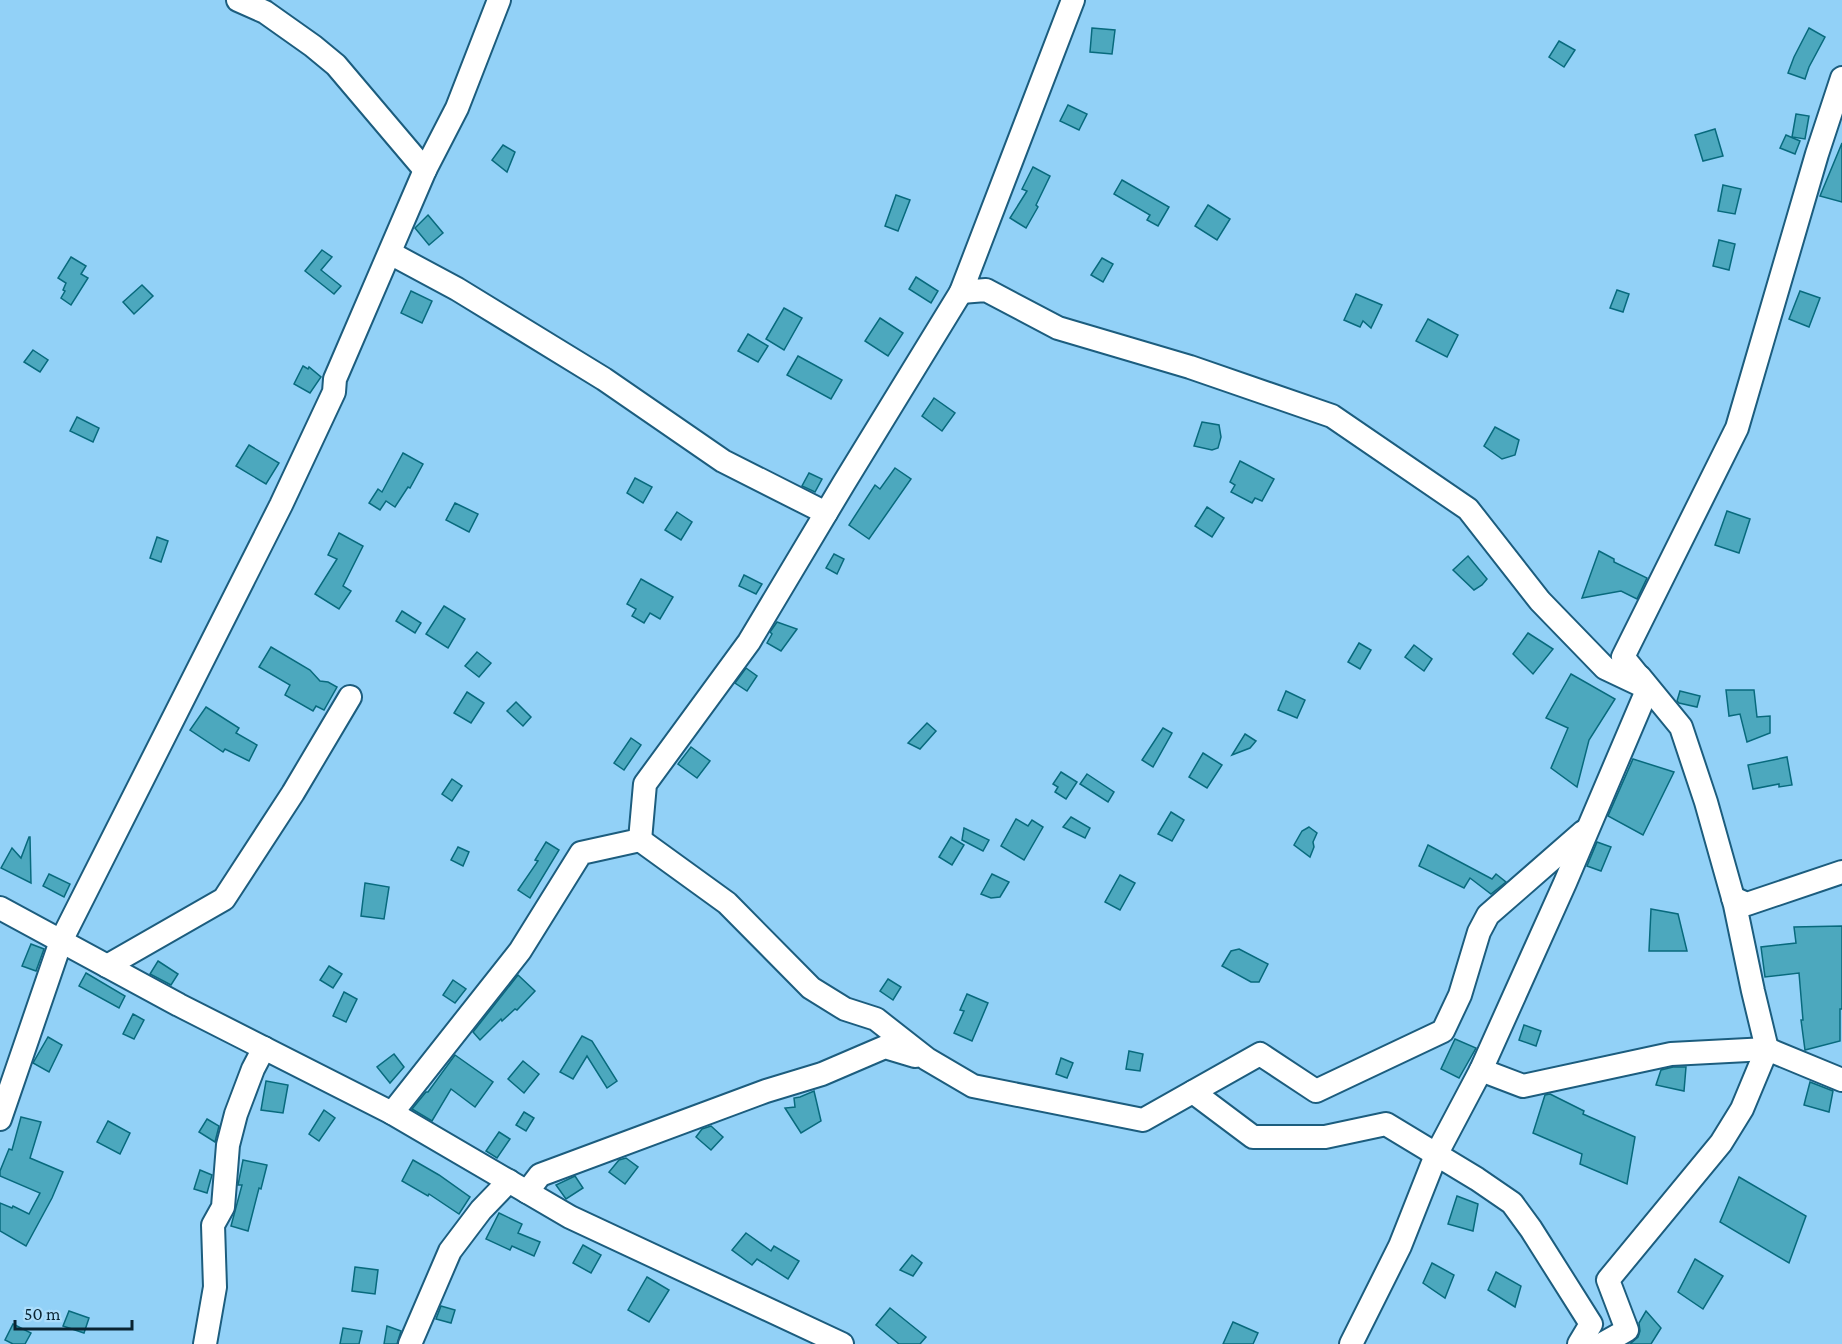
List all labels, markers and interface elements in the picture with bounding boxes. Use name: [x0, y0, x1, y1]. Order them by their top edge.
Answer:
scale bar: [15, 1293, 132, 1331]
text: 50 m: [24, 1304, 61, 1324]

